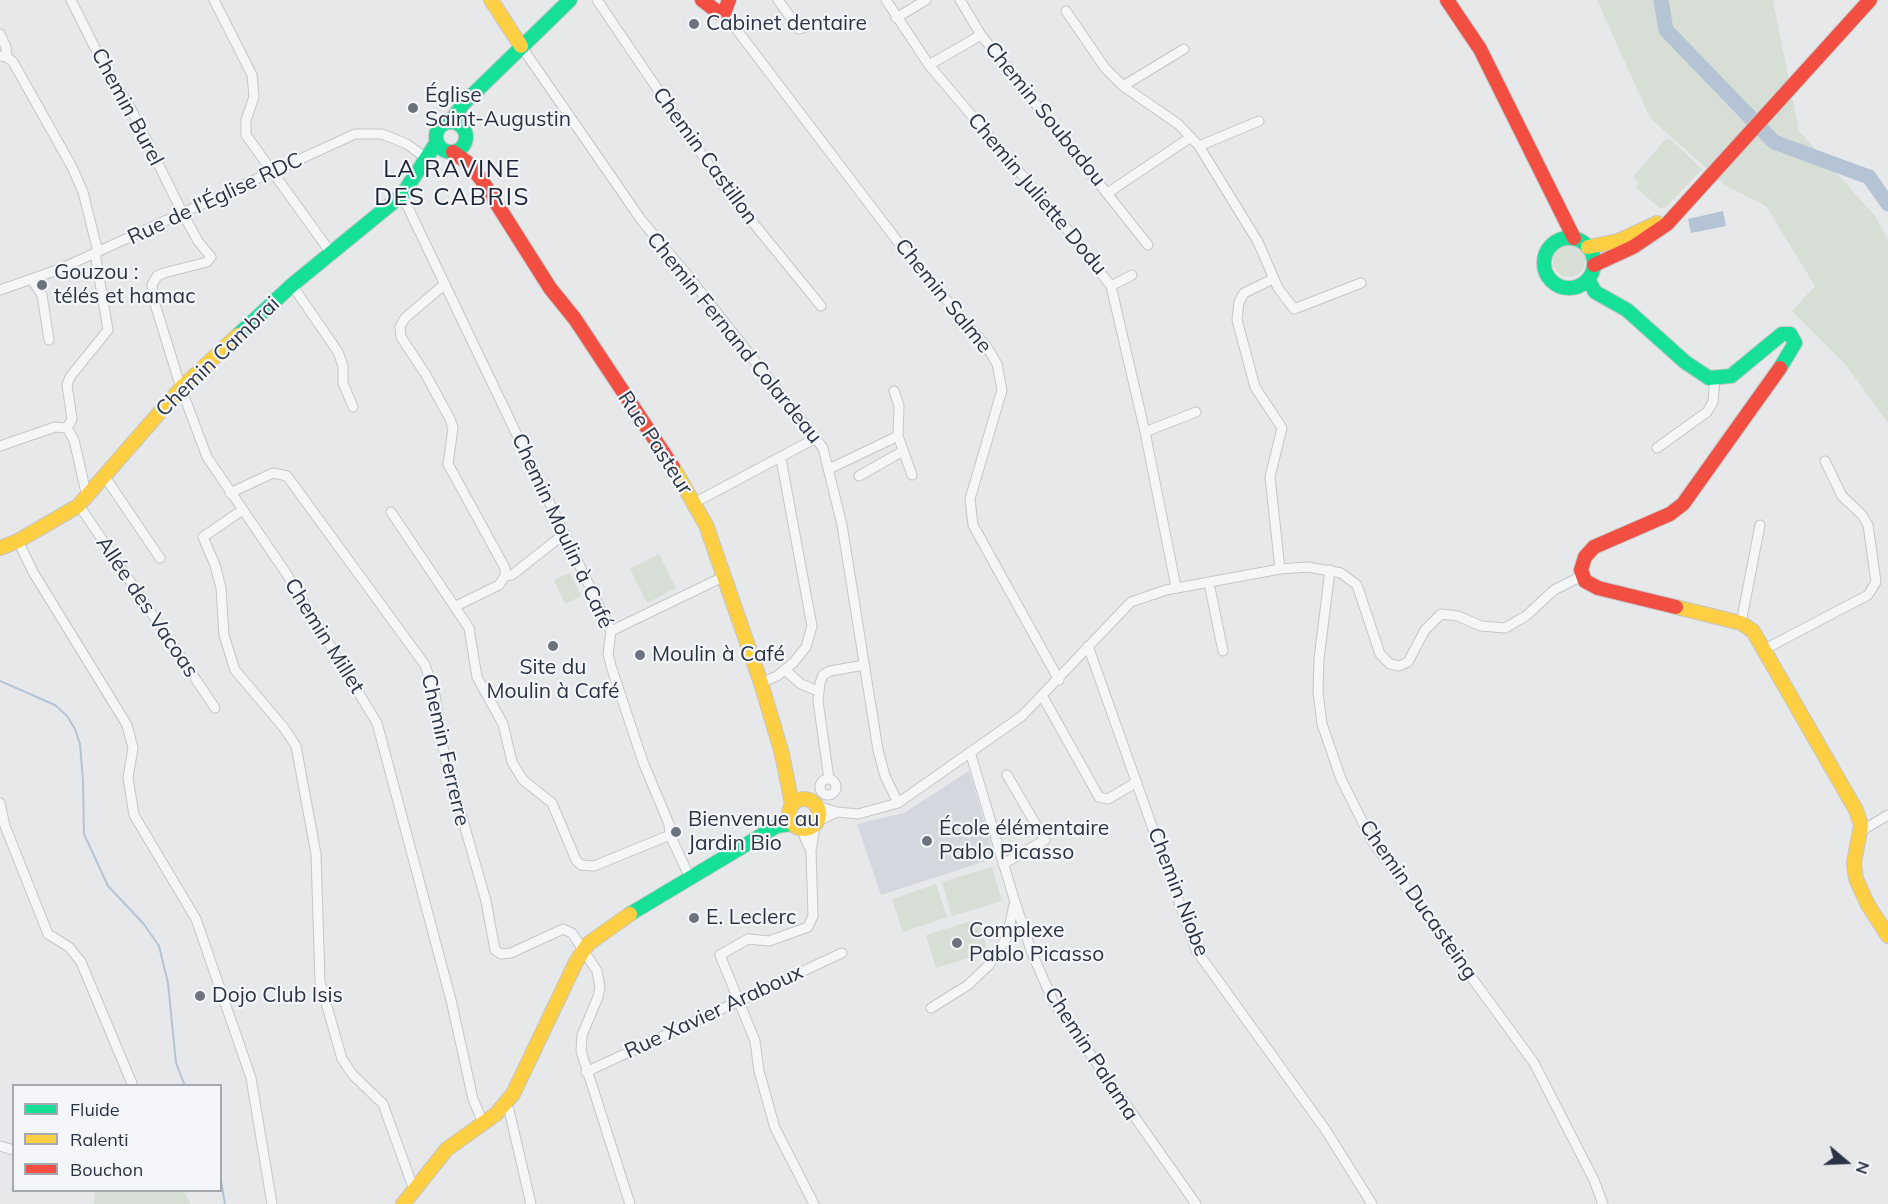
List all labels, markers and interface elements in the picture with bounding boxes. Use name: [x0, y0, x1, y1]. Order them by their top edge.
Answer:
place label: Cabinet dentaire: [706, 11, 867, 37]
marker: Cabinet dentaire: [687, 17, 701, 31]
street label: Chemin Soubadou: [979, 37, 1111, 191]
street label: Chemin Burel: [85, 44, 169, 170]
place label: Église Saint-Augustin: [425, 83, 571, 133]
street label: Chemin Castillon: [647, 83, 763, 229]
marker: Église Saint-Augustin: [406, 101, 420, 115]
street label: Chemin Juliette Dodu: [962, 108, 1112, 280]
street label: Rue de l'Église RDC: [124, 148, 306, 250]
district label: LA RAVINE DES CABRIS: [374, 156, 530, 212]
street label: Chemin Fernand Colardeau: [641, 227, 827, 449]
street label: Chemin Salme: [889, 234, 997, 358]
place label: Gouzou : télés et hamac: [54, 260, 196, 310]
marker: Gouzou : télés et hamac: [35, 278, 49, 292]
street label: Chemin Cambrai: [151, 292, 285, 422]
street label: Rue Pasteur: [612, 387, 698, 499]
street label: Chemin Moulin à Café: [506, 430, 618, 632]
street label: Allée des Vacoas: [90, 532, 204, 682]
street label: Chemin Millet: [279, 574, 369, 698]
marker: Site du Moulin à Café: [546, 639, 560, 653]
place label: Moulin à Café: [652, 642, 785, 668]
marker: Moulin à Café: [633, 648, 647, 662]
place label: Site du Moulin à Café: [487, 655, 619, 705]
street label: Chemin Ferrerre: [415, 672, 475, 828]
place label: Bienvenue au Jardin Bio: [688, 807, 819, 857]
street label: Chemin Ducasteing: [1353, 815, 1483, 985]
place label: École élémentaire Pablo Picasso: [939, 816, 1109, 866]
street label: Chemin Niobe: [1142, 824, 1214, 960]
marker: Bienvenue au Jardin Bio: [669, 825, 683, 839]
marker: École élémentaire Pablo Picasso: [920, 834, 934, 848]
place label: E. Leclerc: [706, 905, 796, 931]
marker: E. Leclerc: [687, 911, 701, 925]
place label: Complexe Pablo Picasso: [969, 918, 1104, 968]
marker: Complexe Pablo Picasso: [950, 936, 964, 950]
street label: Rue Xavier Araboux: [621, 960, 807, 1064]
place label: Dojo Club Isis: [212, 983, 343, 1009]
street label: Chemin Palama: [1039, 983, 1143, 1125]
marker: Dojo Club Isis: [193, 989, 207, 1003]
legend: [12, 1084, 222, 1192]
text: Fluide: [70, 1098, 120, 1121]
text: Ralenti: [70, 1128, 128, 1151]
north arrow: [1816, 1132, 1876, 1192]
text: Bouchon: [70, 1158, 143, 1181]
text: N: [1852, 1159, 1874, 1177]

